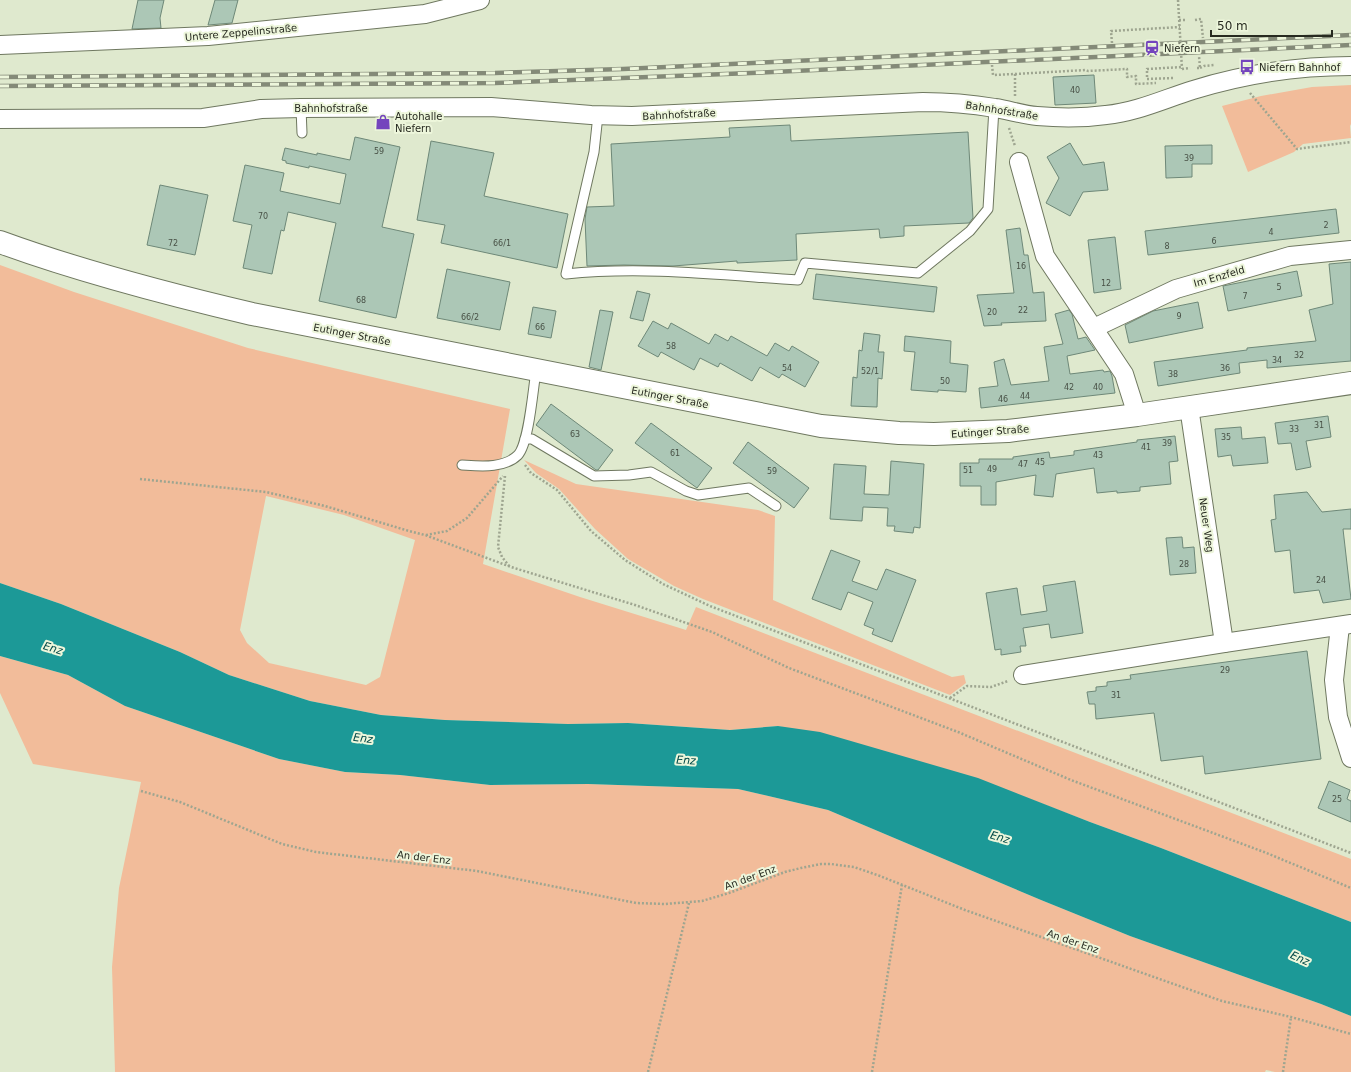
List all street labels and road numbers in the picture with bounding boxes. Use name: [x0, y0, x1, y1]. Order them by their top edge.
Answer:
street label: Untere Zeppelinstraße: [185, 22, 298, 43]
street label: Bahnhofstraße: [965, 99, 1039, 122]
street label: Bahnhofstraße: [294, 103, 368, 114]
street label: Bahnhofstraße: [642, 107, 716, 122]
street label: Im Enzfeld: [1192, 264, 1246, 289]
street label: Eutinger Straße: [312, 322, 391, 347]
street label: Eutinger Straße: [630, 385, 709, 410]
street label: Eutinger Straße: [951, 423, 1030, 440]
street label: Neuer Weg: [1197, 497, 1216, 553]
street label: An der Enz: [396, 849, 451, 866]
street label: An der Enz: [723, 863, 777, 892]
street label: An der Enz: [1045, 927, 1100, 955]

